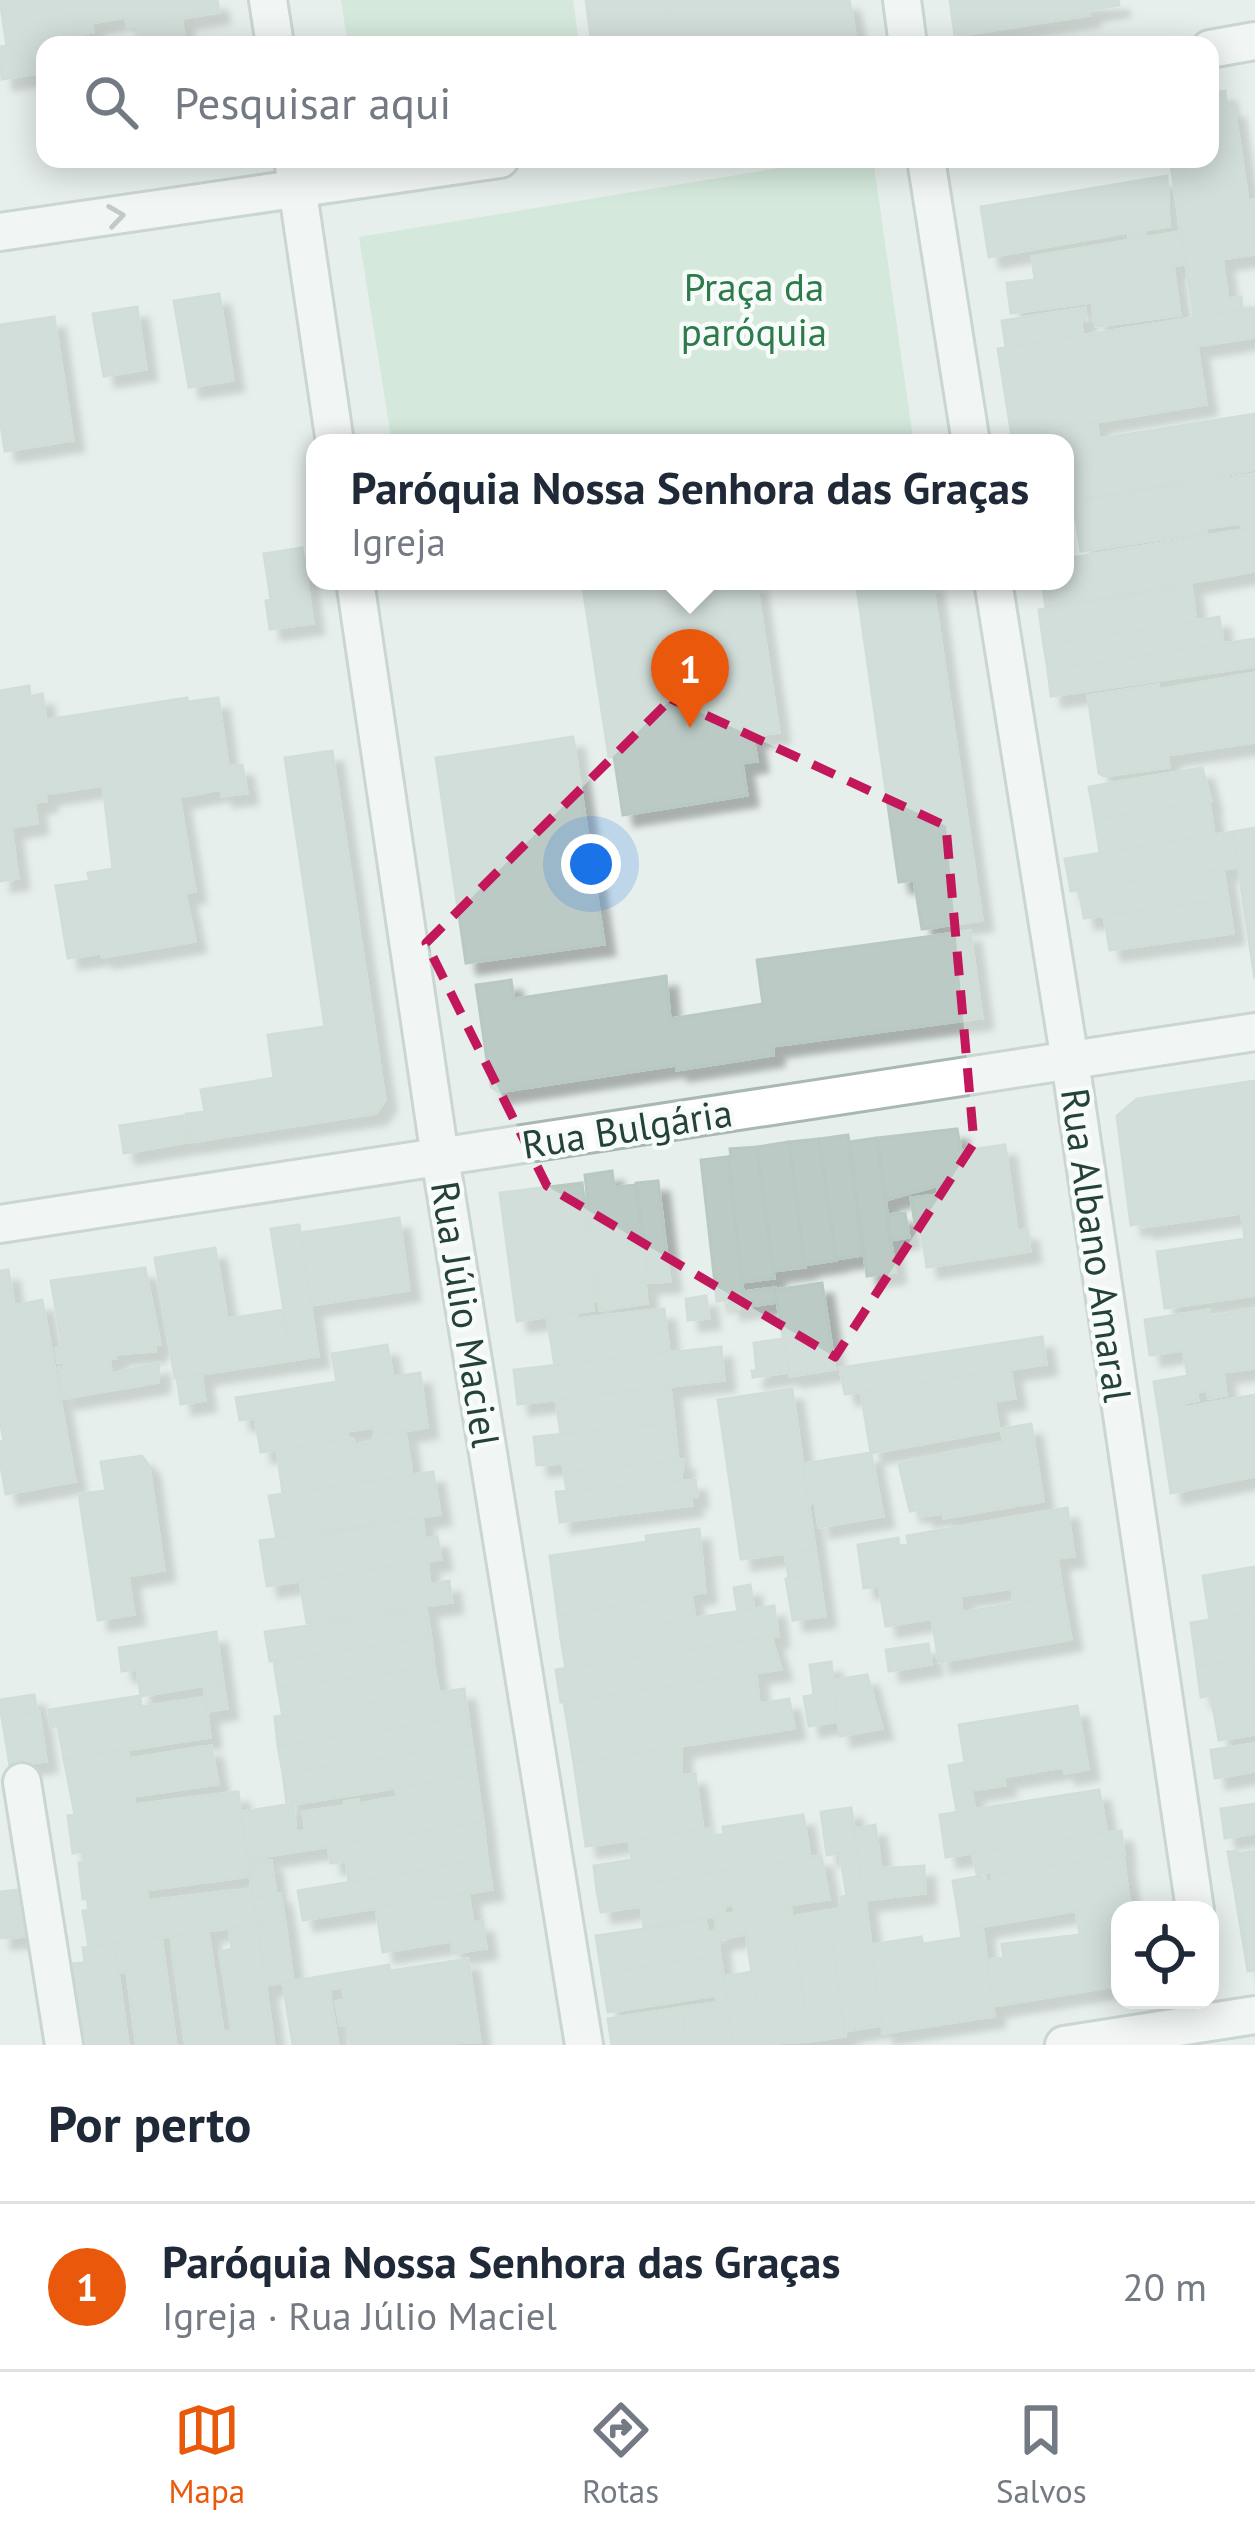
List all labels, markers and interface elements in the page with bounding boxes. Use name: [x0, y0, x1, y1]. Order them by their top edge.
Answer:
search box: [36, 36, 1219, 168]
icon: search: [78, 69, 144, 135]
text: Pesquisar aqui: [174, 73, 451, 131]
one-way arrow: [106, 204, 126, 230]
park label: Praça da paróquia: [681, 261, 827, 357]
popup: [306, 434, 1074, 590]
text: Paróquia Nossa Senhora das Graças: [351, 458, 1029, 516]
text: Igreja: [351, 516, 446, 567]
pin: 1: [651, 629, 729, 728]
your location: [561, 834, 621, 894]
street label: Rua Albano Amaral: [1050, 1085, 1144, 1406]
street label: Rua Bulgária: [518, 1086, 736, 1170]
street label: Rua Júlio Maciel: [420, 1177, 512, 1451]
map controls: [1111, 1901, 1219, 2009]
button: locate: [1111, 1901, 1219, 2009]
text: Por perto: [48, 2090, 251, 2156]
text: Paróquia Nossa Senhora das Graças: [162, 2232, 840, 2290]
text: 1: [76, 2261, 98, 2312]
text: 20 m: [1122, 2261, 1207, 2312]
text: Igreja · Rua Júlio Maciel: [162, 2290, 557, 2341]
tab: Mapa: [168, 2397, 245, 2512]
tab: Rotas: [582, 2397, 659, 2512]
tab: Salvos: [996, 2397, 1087, 2512]

